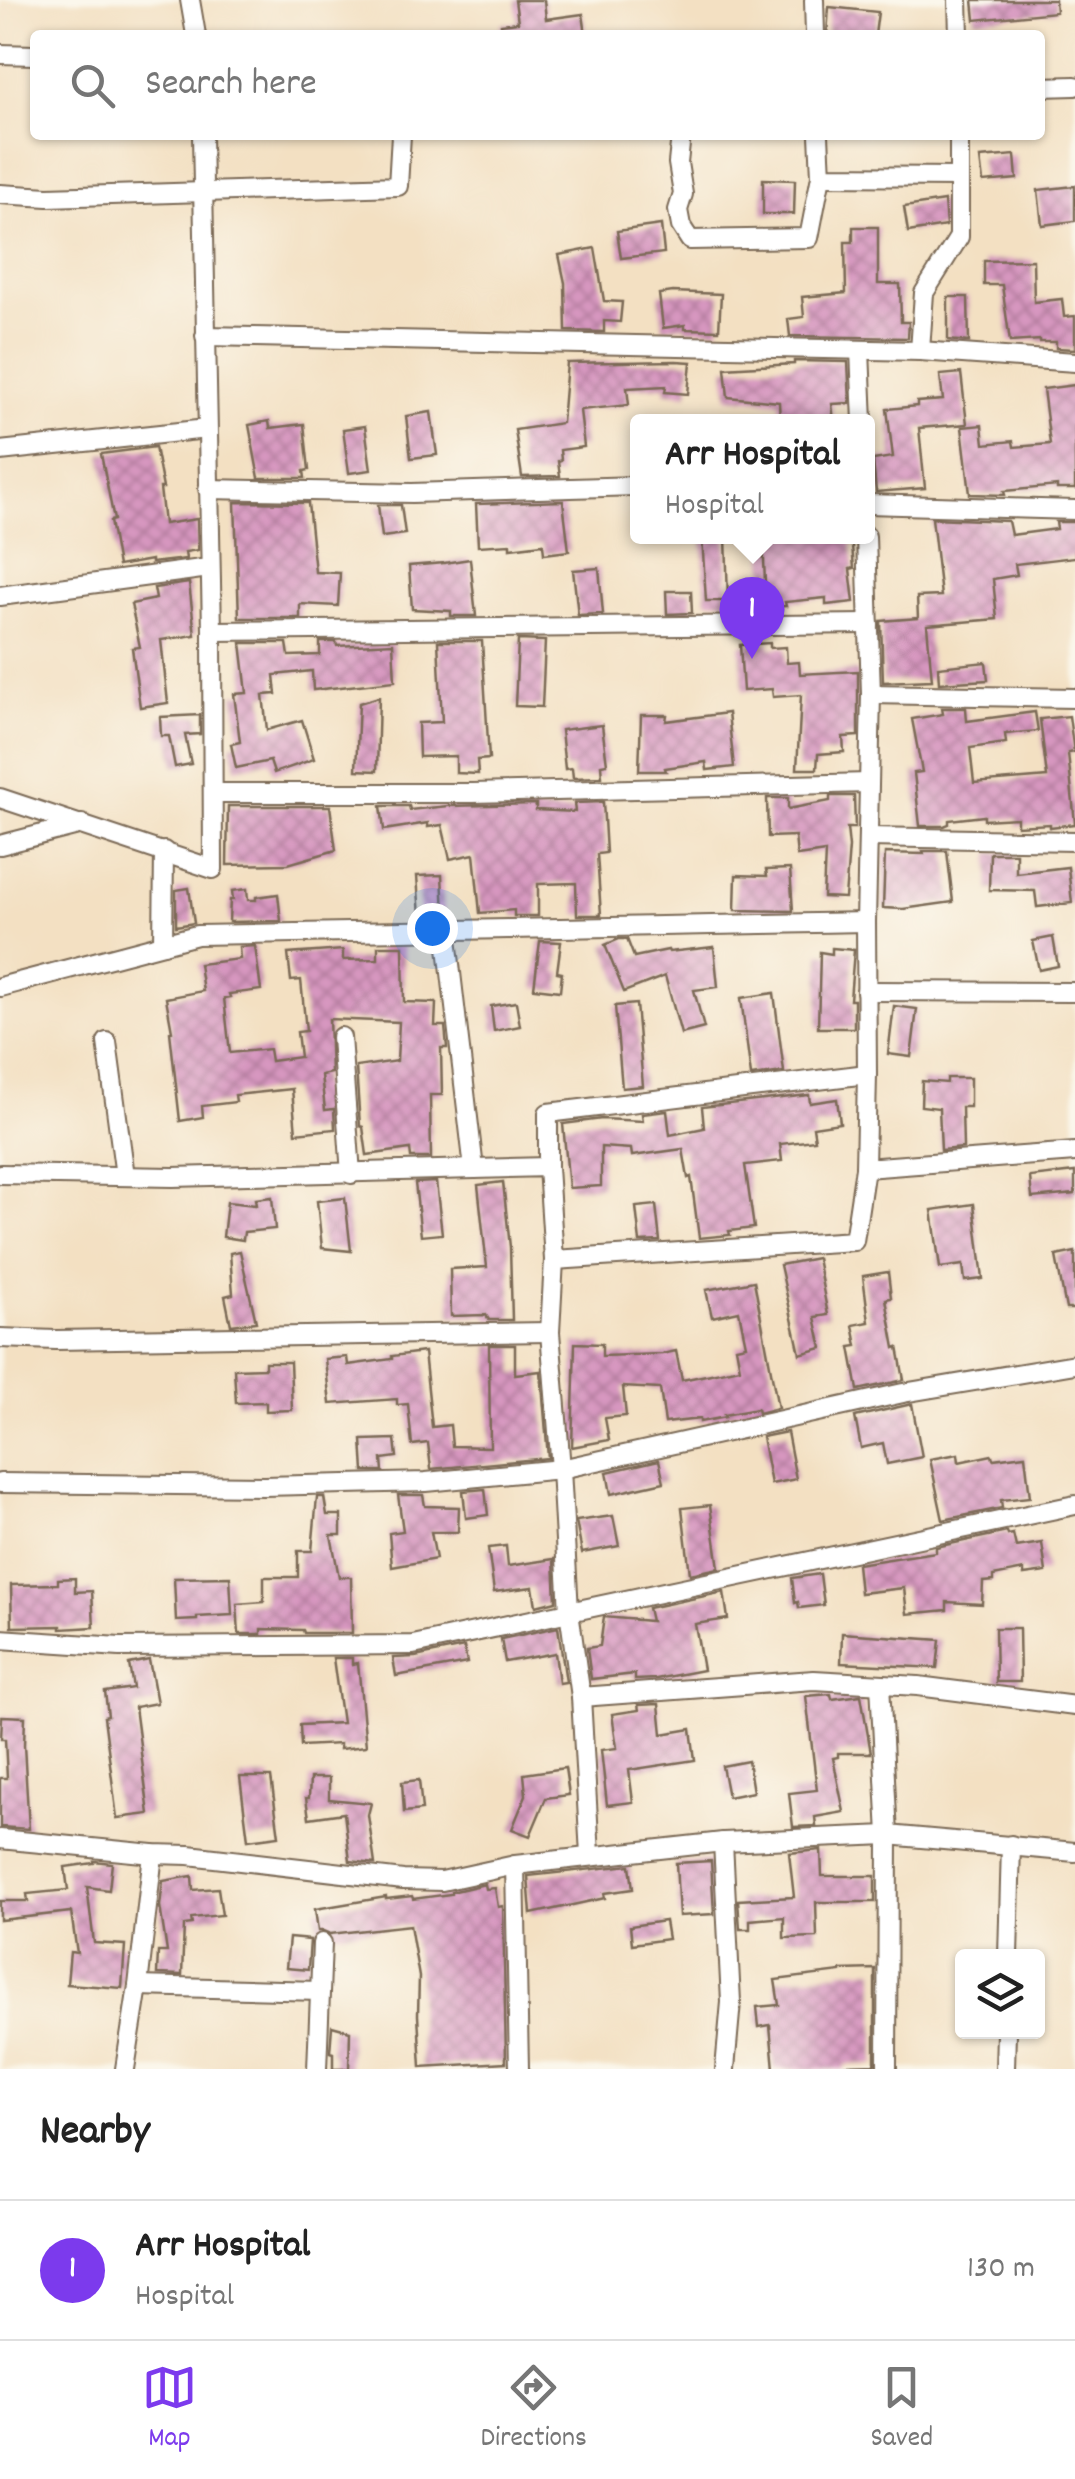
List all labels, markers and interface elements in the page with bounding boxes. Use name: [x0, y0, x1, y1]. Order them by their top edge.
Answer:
search box: [30, 30, 1045, 140]
icon: search: [65, 58, 120, 113]
text: Search here: [145, 58, 317, 113]
popup: [630, 414, 875, 544]
text: Arr Hospital: [665, 429, 840, 484]
text: Hospital: [665, 484, 764, 530]
pin: 1: [720, 576, 784, 659]
your location: [407, 903, 458, 954]
map controls: [955, 1949, 1045, 2039]
button: layers: [955, 1949, 1045, 2039]
text: Nearby: [40, 2104, 150, 2164]
text: Arr Hospital: [135, 2220, 310, 2275]
text: 1: [69, 2247, 76, 2293]
text: 130 m: [967, 2247, 1035, 2293]
text: Hospital: [135, 2275, 234, 2321]
tab: Map: [142, 2360, 197, 2460]
tab: Directions: [481, 2360, 587, 2460]
tab: Saved: [871, 2360, 933, 2460]

